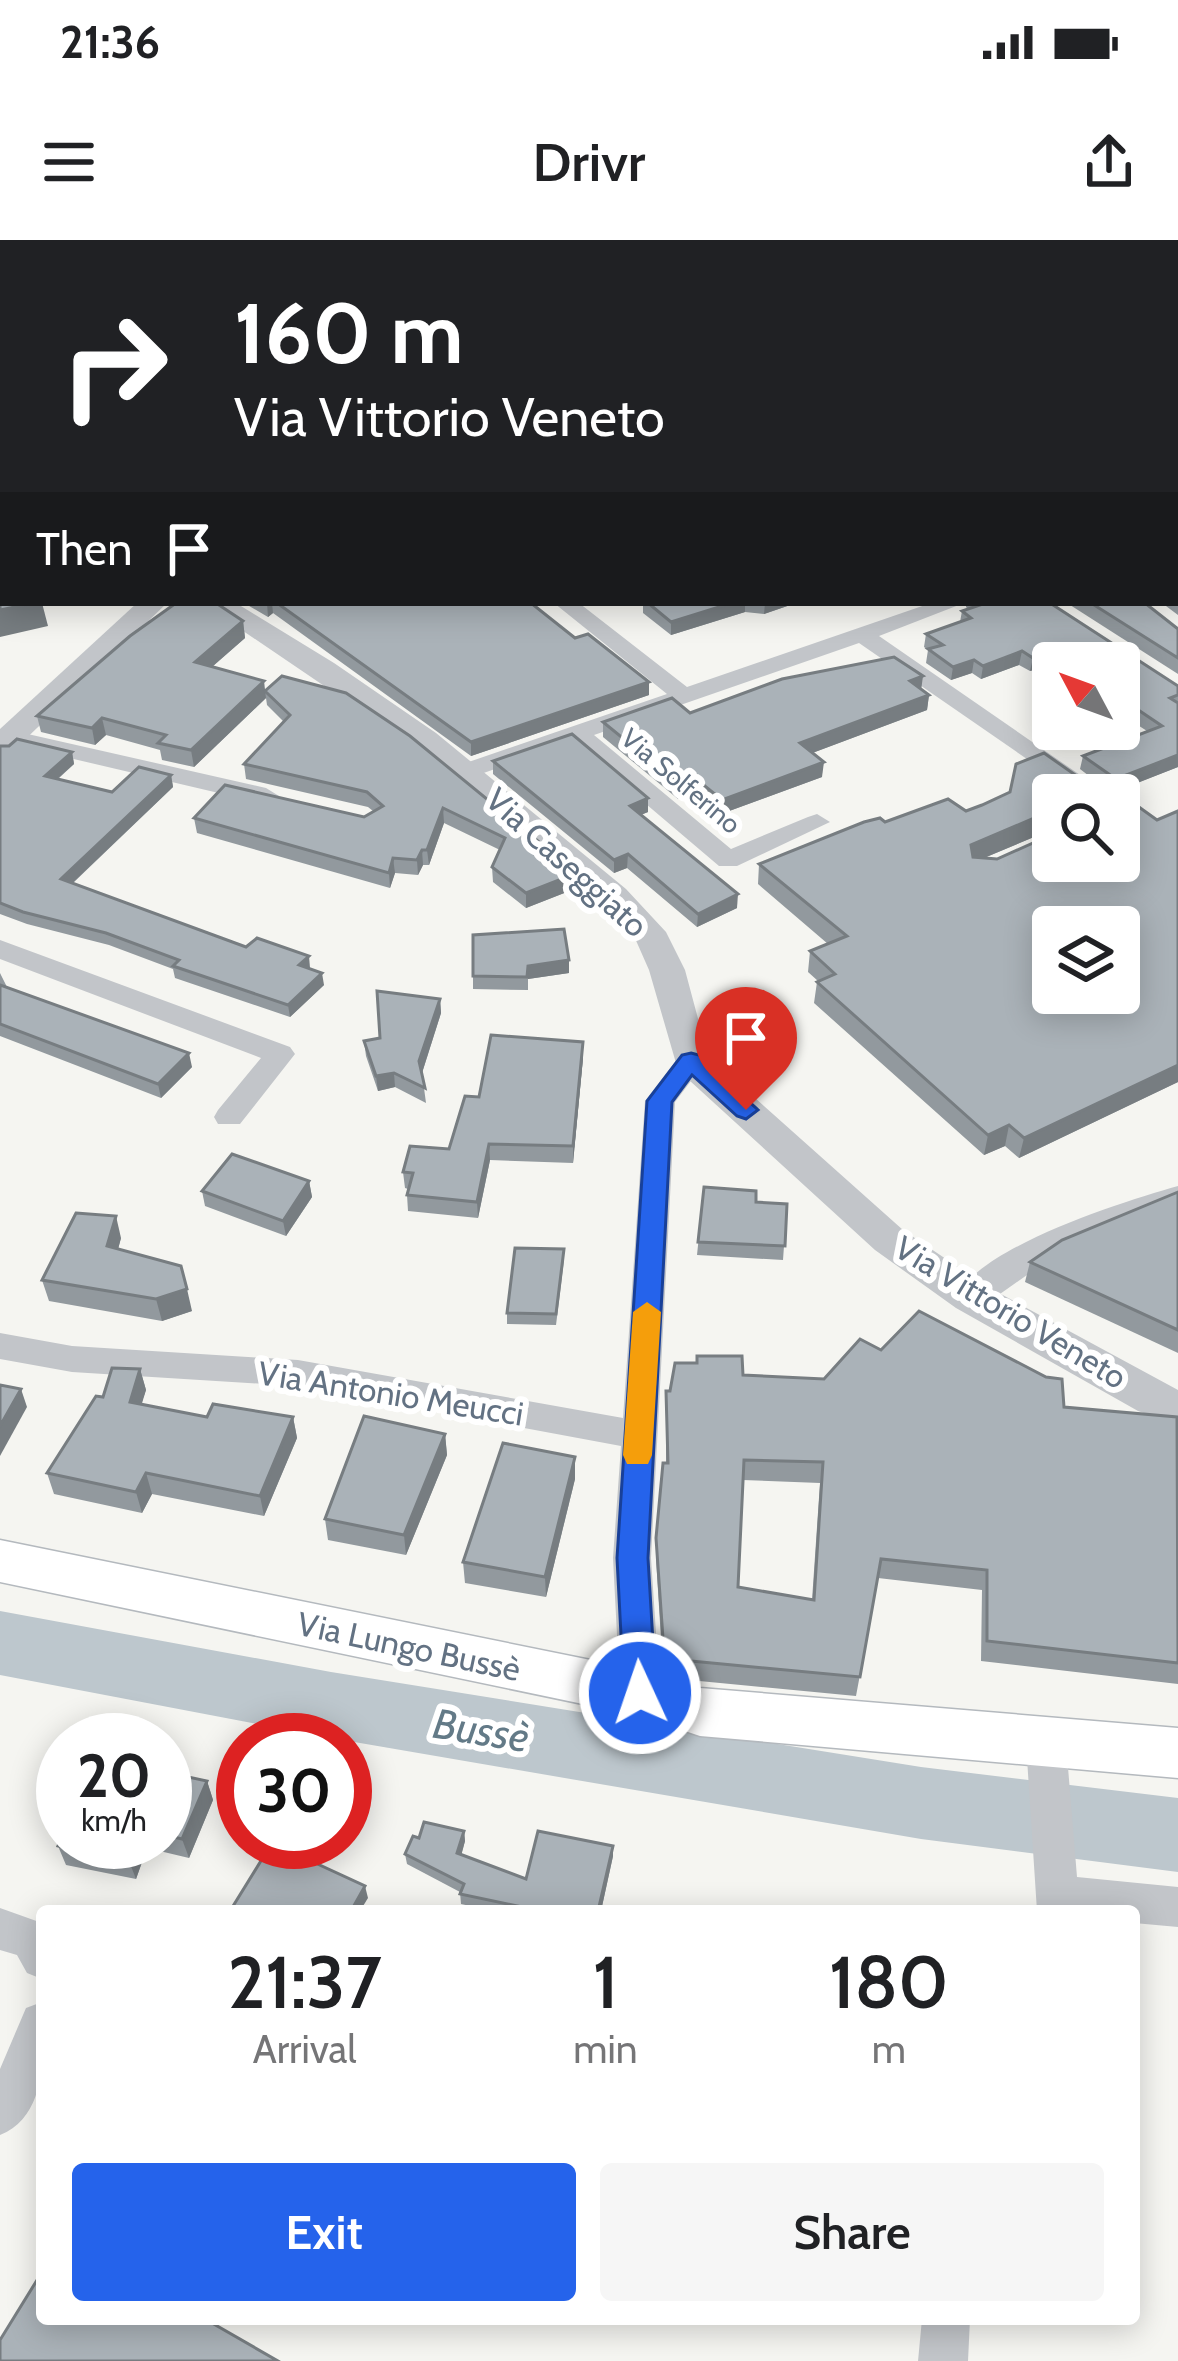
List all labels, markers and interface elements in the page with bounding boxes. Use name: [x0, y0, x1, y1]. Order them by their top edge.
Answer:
text: 21:36: [60, 15, 160, 69]
icon: menu: [36, 129, 102, 195]
text: Drivr: [533, 129, 645, 195]
icon: share: [1076, 129, 1142, 195]
text: 160 m: [234, 282, 463, 384]
icon: right: [36, 288, 192, 444]
text: Via Vittorio Veneto: [234, 384, 665, 450]
icon: arrive: [156, 516, 222, 582]
text: Then: [36, 522, 132, 576]
north arrow: [1032, 642, 1140, 750]
map controls: [1032, 642, 1140, 1014]
street label: Via Solferino: [614, 721, 748, 841]
button: search: [1032, 774, 1140, 882]
street label: Via Caseggiato: [478, 779, 656, 945]
button: layers: [1032, 906, 1140, 1014]
pin: [695, 987, 797, 1110]
icon: arrive: [713, 1005, 779, 1071]
street label: Via Vittorio Veneto: [888, 1227, 1134, 1397]
street label: Via Antonio Meucci: [256, 1352, 526, 1434]
street label: Via Lungo Bussè: [294, 1603, 524, 1689]
position arrow: [577, 1630, 703, 1756]
water label: Bussè: [429, 1697, 533, 1763]
speed limit sign: 30: [216, 1713, 372, 1869]
text: 20: [77, 1739, 151, 1812]
text: km/h: [81, 1802, 147, 1839]
text: 21:37: [227, 1939, 382, 2026]
text: 1: [593, 1939, 618, 2026]
text: 180: [829, 1939, 949, 2026]
text: Arrival: [253, 2025, 357, 2073]
text: min: [573, 2025, 638, 2073]
text: m: [872, 2025, 906, 2073]
button: Exit: [72, 2163, 576, 2301]
button: Share: [600, 2163, 1104, 2301]

